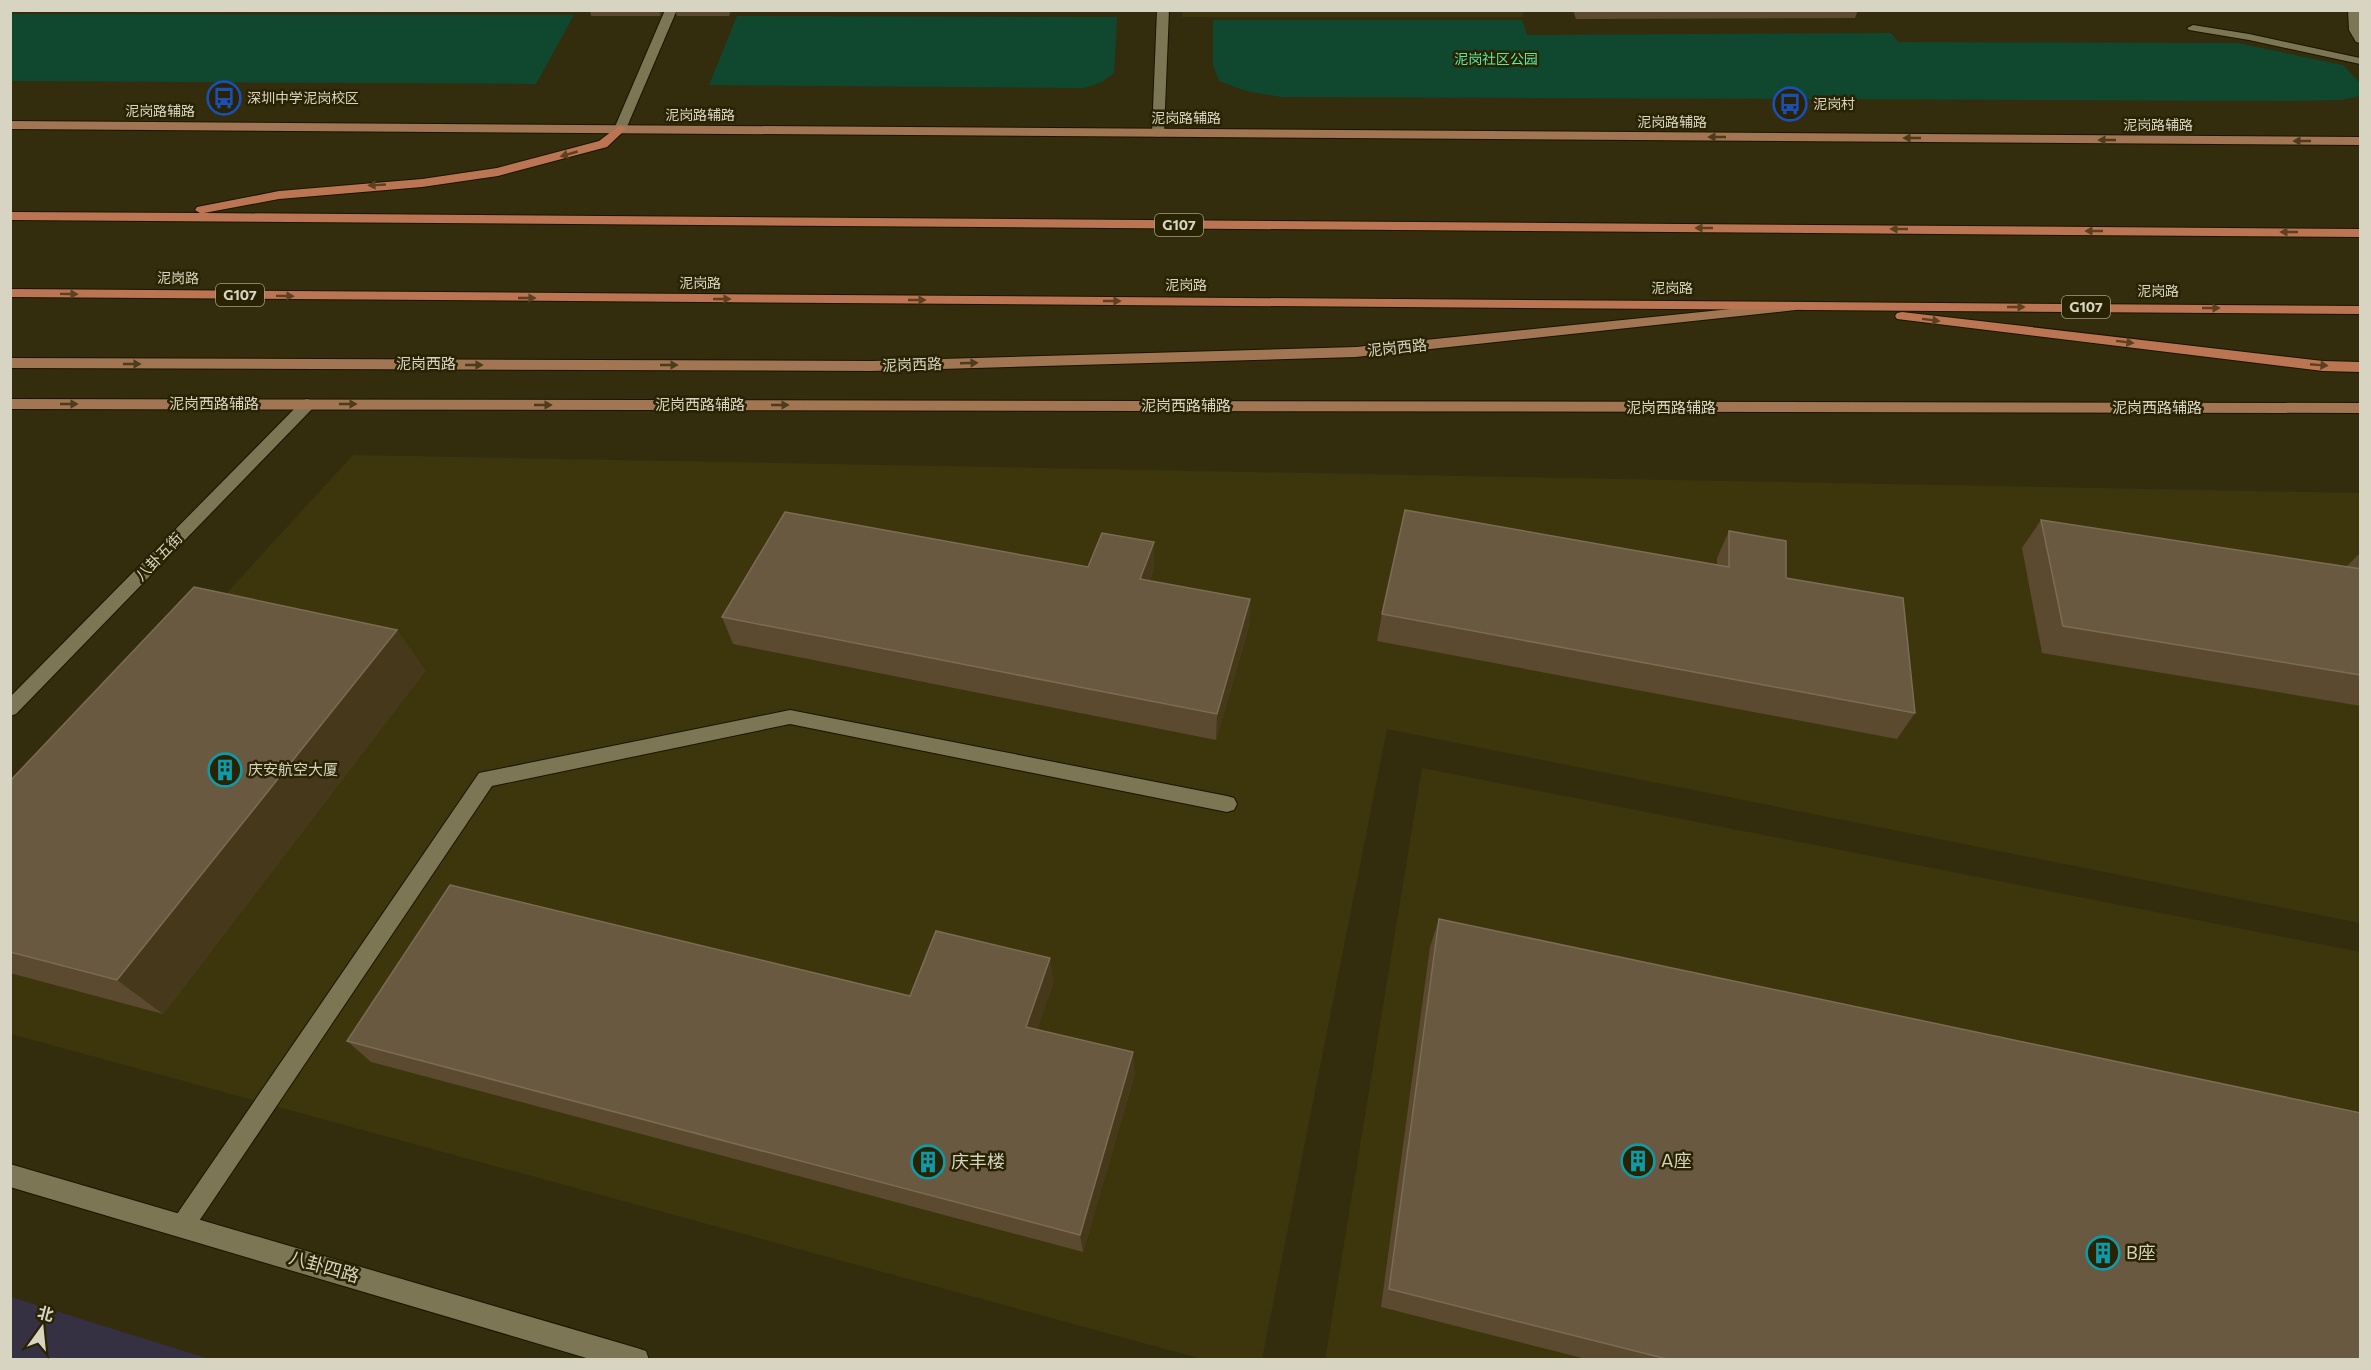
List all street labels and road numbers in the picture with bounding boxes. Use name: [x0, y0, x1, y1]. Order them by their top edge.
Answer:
street label: 泥岗路辅路: [125, 102, 195, 119]
street label: 泥岗路辅路: [665, 106, 735, 123]
street label: 泥岗路辅路: [1151, 109, 1221, 126]
street label: 泥岗路辅路: [1637, 113, 1707, 130]
street label: 泥岗路辅路: [2123, 116, 2193, 133]
road number: G107: [1155, 214, 1203, 236]
street label: 泥岗路: [157, 269, 199, 286]
street label: 泥岗路: [679, 274, 721, 291]
street label: 泥岗路: [1165, 276, 1207, 293]
street label: 泥岗路: [1651, 279, 1693, 296]
street label: 泥岗路: [2137, 282, 2179, 299]
road number: G107: [216, 284, 264, 306]
road number: G107: [2062, 296, 2110, 318]
street label: 泥岗西路: [1366, 335, 1428, 359]
street label: 泥岗西路: [396, 354, 456, 372]
street label: 泥岗西路: [882, 354, 942, 374]
street label: 泥岗西路辅路: [169, 394, 259, 412]
street label: 泥岗西路辅路: [655, 395, 745, 413]
street label: 泥岗西路辅路: [1141, 396, 1231, 414]
street label: 泥岗西路辅路: [1626, 398, 1716, 416]
street label: 泥岗西路辅路: [2112, 398, 2202, 416]
street label: 八卦五街: [131, 528, 186, 584]
street label: 八卦四路: [287, 1246, 362, 1287]

